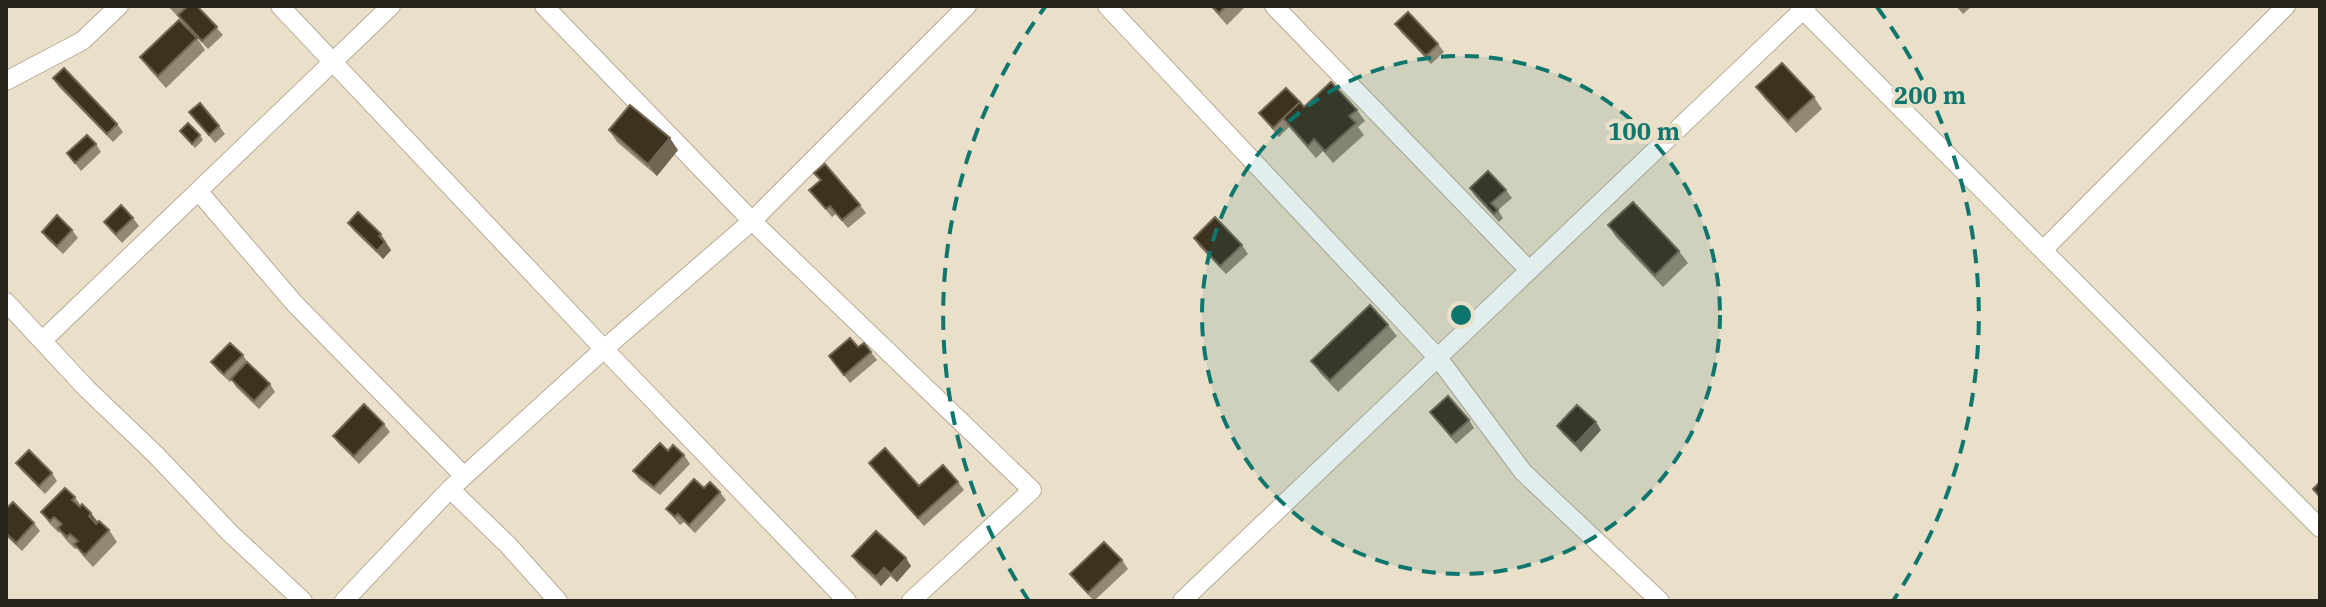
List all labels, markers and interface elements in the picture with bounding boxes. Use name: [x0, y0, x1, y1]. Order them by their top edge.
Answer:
text: 200 m: [1894, 79, 1966, 111]
text: 100 m: [1608, 115, 1680, 147]
centre of rings: [1447, 301, 1475, 329]

